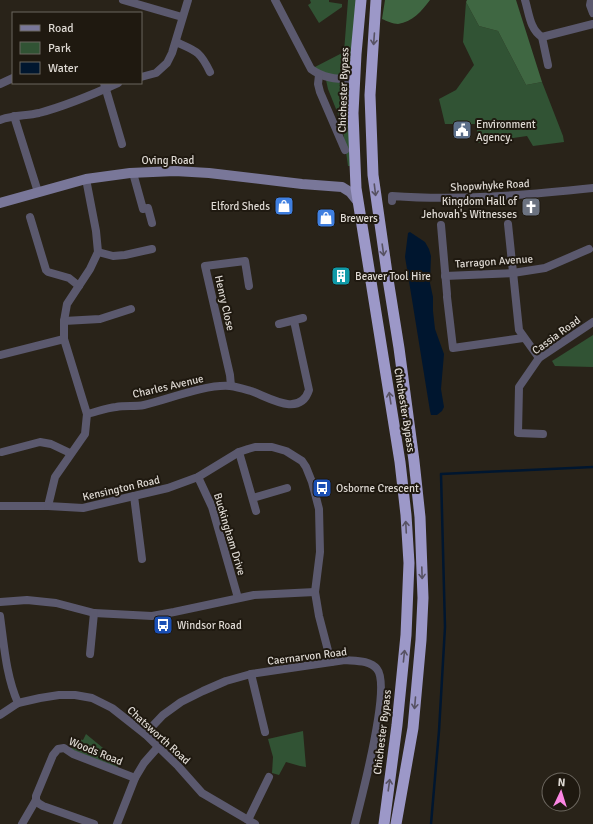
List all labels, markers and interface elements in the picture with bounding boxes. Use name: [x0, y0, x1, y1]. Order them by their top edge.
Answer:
legend: [12, 12, 142, 84]
text: Road: [48, 21, 74, 36]
one-way arrow: [370, 32, 377, 45]
text: Park: [48, 41, 71, 56]
street label: Chichester Bypass: [336, 47, 351, 133]
text: Water: [48, 61, 79, 76]
place label: Environment Agency.: [476, 118, 536, 144]
public building icon: Environment Agency.: [451, 119, 473, 141]
street label: Oving Road: [142, 154, 195, 167]
street label: Shopwhyke Road: [450, 177, 530, 194]
one-way arrow: [371, 183, 378, 196]
shop icon: Elford Sheds: [273, 195, 295, 217]
place label: Kingdom Hall of Jehovah's Witnesses: [421, 195, 518, 221]
church icon: Kingdom Hall of Jehovah's Witnesses: [520, 196, 542, 218]
place label: Elford Sheds: [211, 200, 270, 213]
shop icon: Brewers: [315, 207, 337, 229]
place label: Brewers: [340, 212, 378, 225]
one-way arrow: [379, 243, 387, 256]
street label: Tarragon Avenue: [455, 252, 533, 271]
building icon: Beaver Tool Hire: [330, 265, 352, 287]
place label: Beaver Tool Hire: [355, 270, 431, 283]
street label: Henry Close: [212, 274, 237, 332]
street label: Cassia Road: [530, 313, 583, 357]
street label: Chichester Bypass: [391, 367, 418, 454]
street label: Charles Avenue: [131, 372, 205, 401]
one-way arrow: [386, 392, 394, 405]
street label: Kensington Road: [81, 473, 161, 504]
bus stop icon: Osborne Crescent: [311, 477, 333, 499]
place label: Osborne Crescent: [336, 482, 419, 495]
street label: Buckingham Drive: [211, 491, 248, 577]
one-way arrow: [403, 521, 410, 534]
one-way arrow: [418, 566, 426, 579]
bus stop icon: Windsor Road: [152, 614, 174, 636]
place label: Windsor Road: [177, 619, 242, 632]
street label: Caernarvon Road: [266, 645, 348, 668]
one-way arrow: [400, 650, 408, 663]
street label: Chichester Bypass: [371, 689, 394, 775]
one-way arrow: [412, 696, 419, 709]
street label: Chatsworth Road: [124, 704, 193, 767]
street label: Woods Road: [67, 735, 125, 768]
north arrow: [541, 772, 581, 812]
text: N: [557, 776, 566, 789]
one-way arrow: [385, 779, 393, 792]

